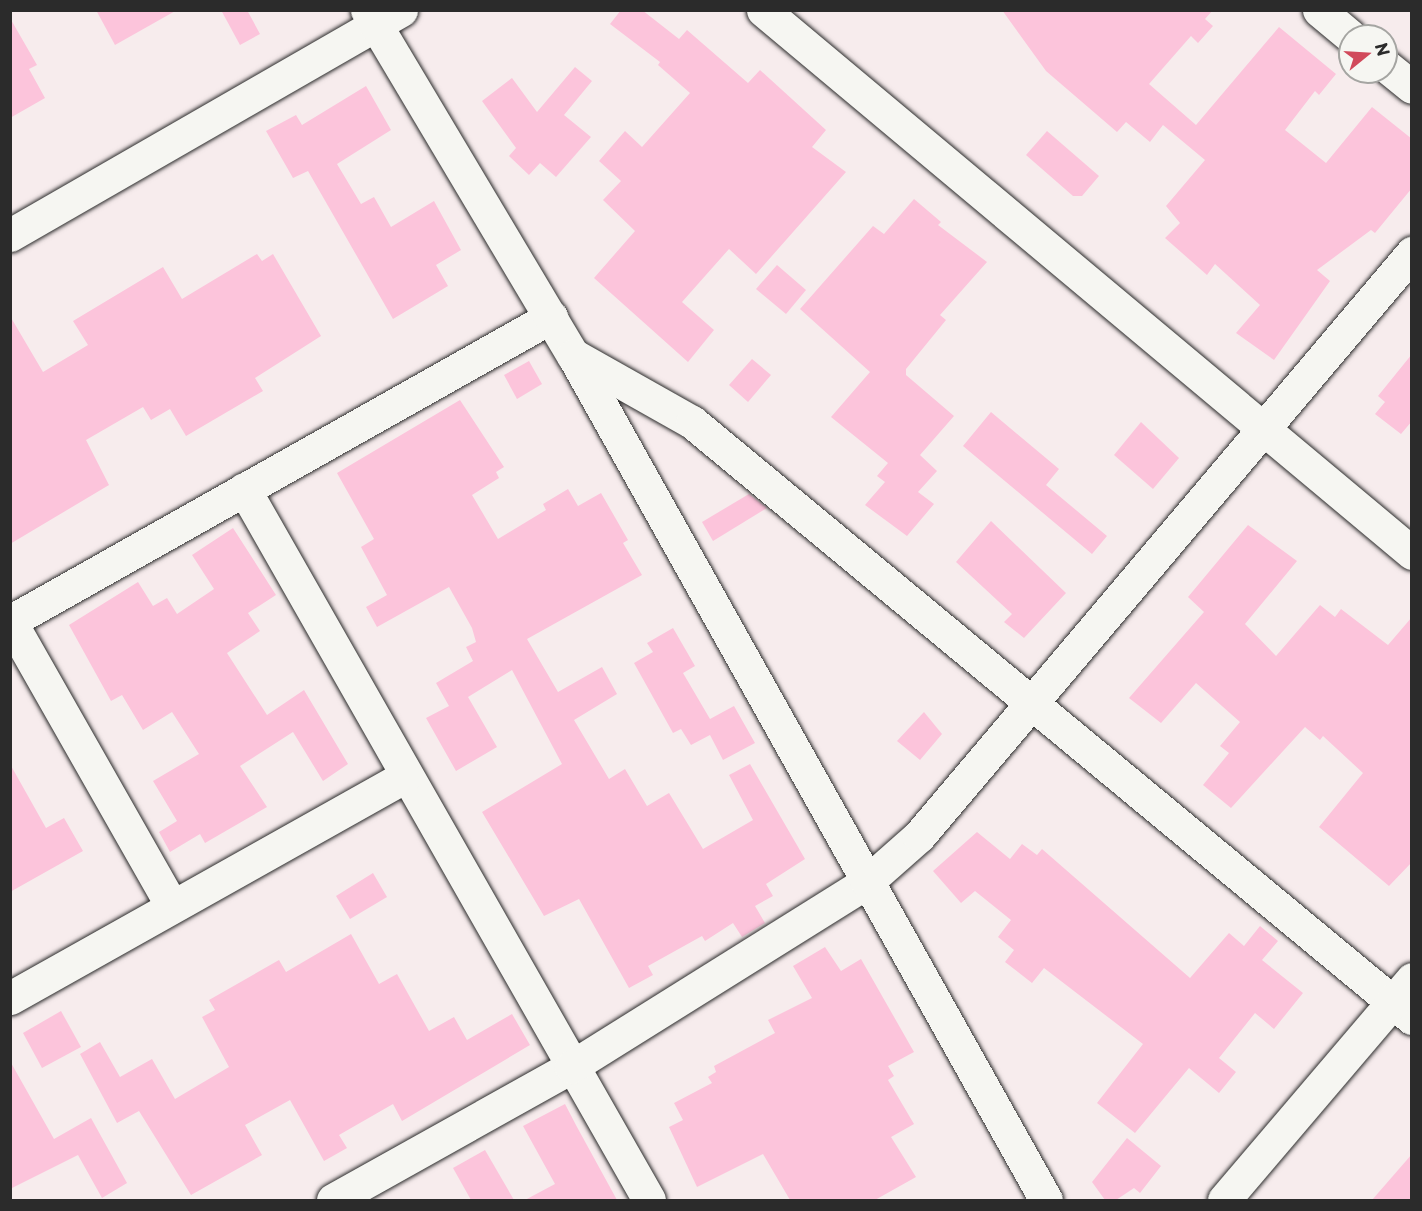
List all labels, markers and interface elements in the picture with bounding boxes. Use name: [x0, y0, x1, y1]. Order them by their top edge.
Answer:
north arrow: [1338, 24, 1398, 84]
text: N: [1370, 39, 1397, 59]

